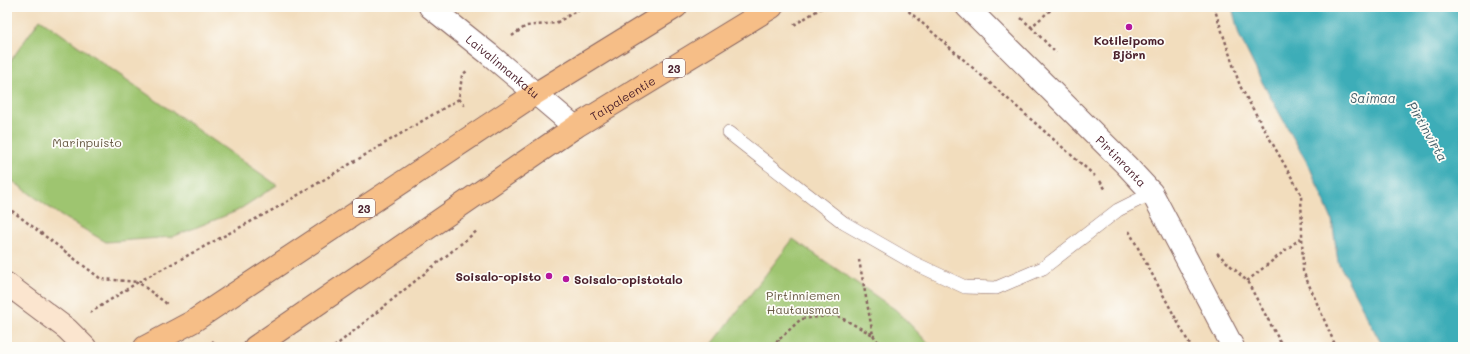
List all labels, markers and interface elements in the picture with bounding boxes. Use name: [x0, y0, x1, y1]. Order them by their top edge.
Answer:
marker: Kotileipomo Björn: [1124, 22, 1134, 32]
street label: Laivalinnankatu: [463, 31, 543, 102]
place label: Kotileipomo Björn: [1094, 32, 1164, 62]
road number: 23: [663, 59, 685, 77]
street label: Taipaleentie: [587, 72, 658, 124]
water label: Saimaa: [1350, 89, 1396, 106]
water label: Pirtinvirta: [1404, 98, 1452, 164]
street label: Pirtinranta: [1093, 132, 1150, 190]
park label: Marinpuisto: [52, 134, 122, 150]
road number: 23: [353, 199, 375, 217]
place label: Soisalo-opisto: [456, 268, 541, 284]
marker: Soisalo-opisto: [544, 271, 554, 281]
place label: Soisalo-opistotalo: [574, 271, 683, 287]
marker: Soisalo-opistotalo: [561, 274, 571, 284]
park label: Pirtinniemen Hautausmaa: [766, 287, 840, 317]

